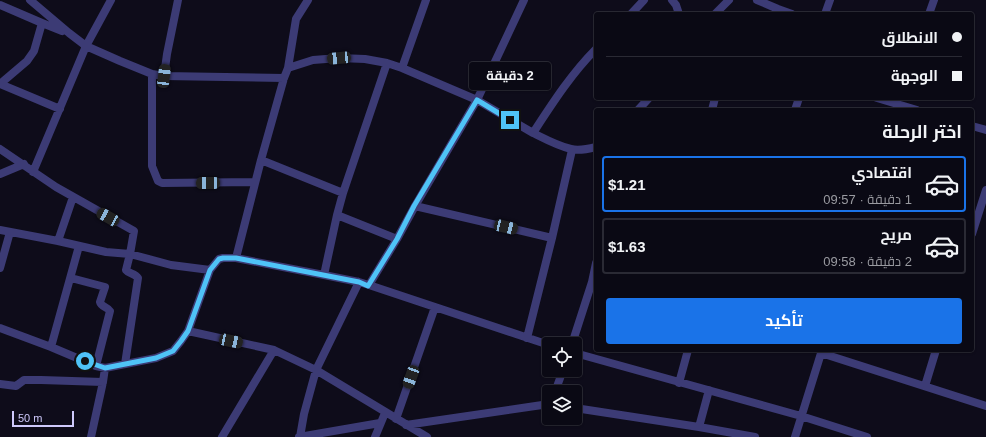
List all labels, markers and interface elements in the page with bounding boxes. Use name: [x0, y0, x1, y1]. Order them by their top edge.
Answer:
text: الانطلاق: [882, 29, 938, 46]
car: [327, 51, 351, 65]
callout: 2 دقيقة: [469, 62, 551, 90]
car: [157, 63, 171, 89]
text: الوجهة: [891, 67, 938, 84]
text: 2 دقيقة: [486, 68, 534, 83]
route end: [501, 111, 519, 129]
text: اختر الرحلة: [882, 122, 962, 142]
text: اقتصادي: [852, 164, 912, 181]
icon: car: [924, 166, 960, 202]
text: $1.21: [608, 176, 646, 193]
car: [196, 177, 220, 189]
text: 1 دقيقة · 09:57: [823, 192, 912, 207]
car: [95, 206, 121, 228]
car: [493, 218, 519, 236]
text: مريح: [880, 226, 912, 243]
icon: car: [924, 228, 960, 264]
text: $1.63: [608, 238, 646, 255]
text: 2 دقيقة · 09:58: [823, 254, 912, 269]
button: تأكيد: [606, 298, 962, 344]
car: [218, 333, 244, 349]
map controls: [542, 337, 582, 425]
button: locate: [542, 337, 582, 377]
route start: [76, 352, 94, 370]
car: [401, 364, 421, 390]
button: layers: [542, 385, 582, 425]
scale bar: [12, 409, 74, 428]
text: 50 m: [18, 412, 42, 424]

